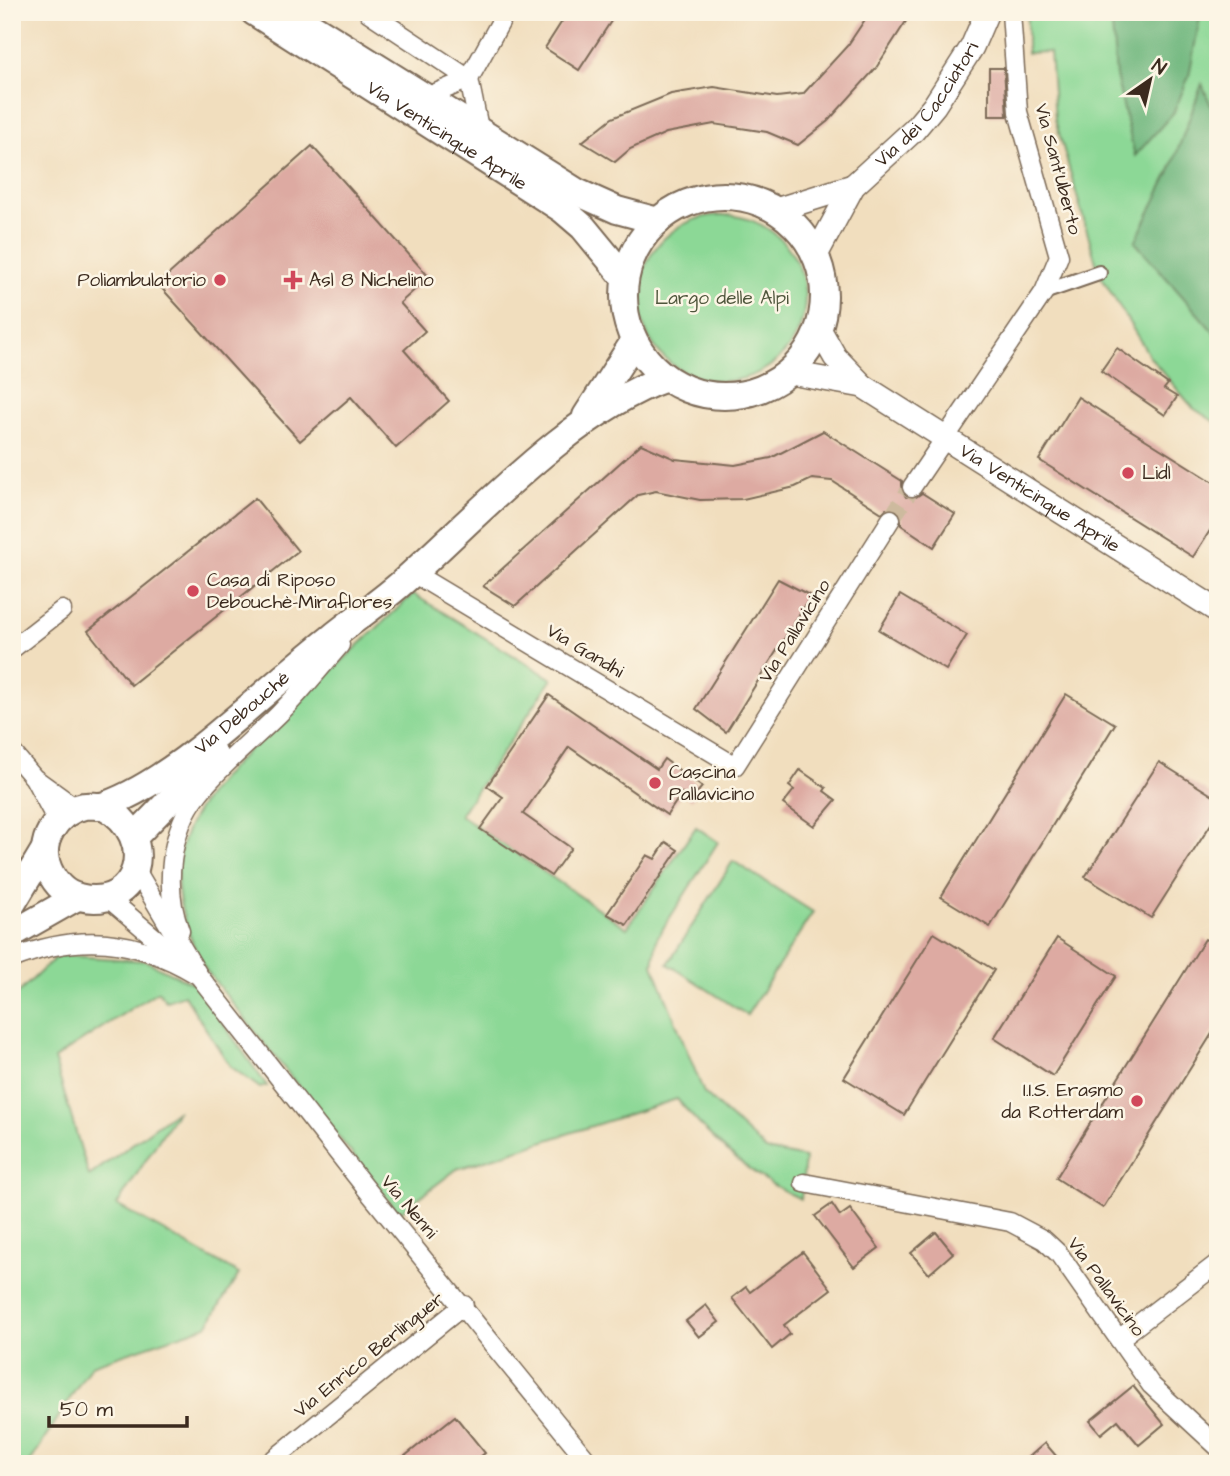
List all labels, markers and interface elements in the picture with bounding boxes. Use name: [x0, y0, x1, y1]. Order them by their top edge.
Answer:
street label: Via dei Cacciatori: [869, 38, 986, 173]
north arrow: [1114, 46, 1184, 116]
text: N: [1146, 53, 1171, 82]
street label: Via Venticinque Aprile: [361, 74, 532, 197]
street label: Via Sant'Uberto: [1028, 100, 1089, 238]
place label: Poliambulatorio: [77, 267, 206, 294]
place label: Asl 8 Nichelino: [309, 267, 434, 294]
marker: Asl 8 Nichelino: [283, 270, 303, 290]
marker: Poliambulatorio: [212, 272, 228, 288]
park label: Largo delle Alpi: [655, 285, 789, 313]
street label: Via Venticinque Aprile: [954, 437, 1125, 559]
place label: Lidl: [1142, 460, 1171, 487]
marker: Lidl: [1120, 465, 1136, 481]
place label: Casa di Riposo Debouchè-Miraflores: [207, 567, 392, 616]
street label: Via Pallavicino: [752, 574, 838, 688]
marker: Casa di Riposo Debouchè-Miraflores: [185, 583, 201, 599]
street label: Via Gandhi: [541, 617, 629, 685]
street label: Via Debouché: [189, 664, 296, 761]
place label: Cascina Pallavicino: [669, 759, 755, 808]
marker: Cascina Pallavicino: [647, 775, 663, 791]
place label: I.I.S. Erasmo da Rotterdam: [1001, 1077, 1123, 1126]
marker: I.I.S. Erasmo da Rotterdam: [1129, 1093, 1145, 1109]
street label: Via Nenni: [374, 1169, 444, 1245]
street label: Via Pallavicino: [1061, 1232, 1152, 1343]
street label: Via Enrico Berlinguer: [288, 1286, 451, 1425]
scale bar: [49, 1385, 187, 1429]
text: 50 m: [60, 1395, 114, 1424]

